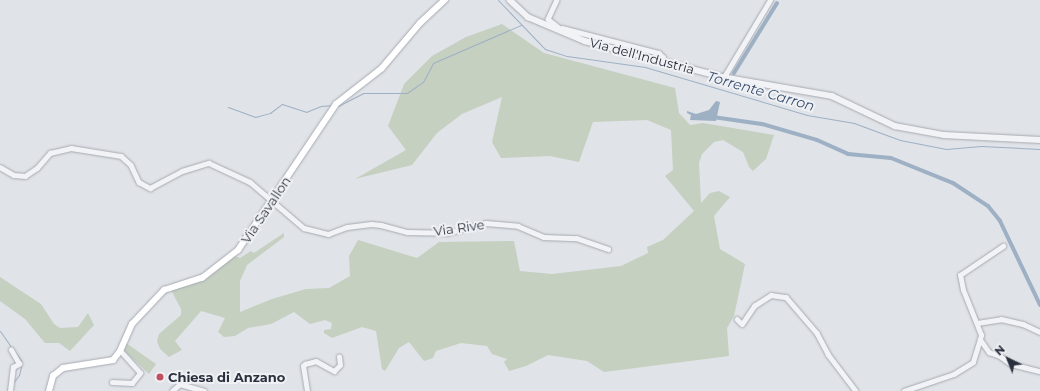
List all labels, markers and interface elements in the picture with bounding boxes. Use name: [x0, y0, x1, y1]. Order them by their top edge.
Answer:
street label: Via dell'Industria: [588, 35, 696, 77]
water label: Torrente Carron: [705, 68, 817, 114]
street label: Via Savallon: [238, 174, 294, 246]
street label: Via Rive: [433, 217, 485, 239]
north arrow: [988, 339, 1028, 379]
text: N: [992, 342, 1008, 358]
place label: Chiesa di Anzano: [168, 369, 285, 385]
marker: Chiesa di Anzano: [155, 372, 165, 382]

